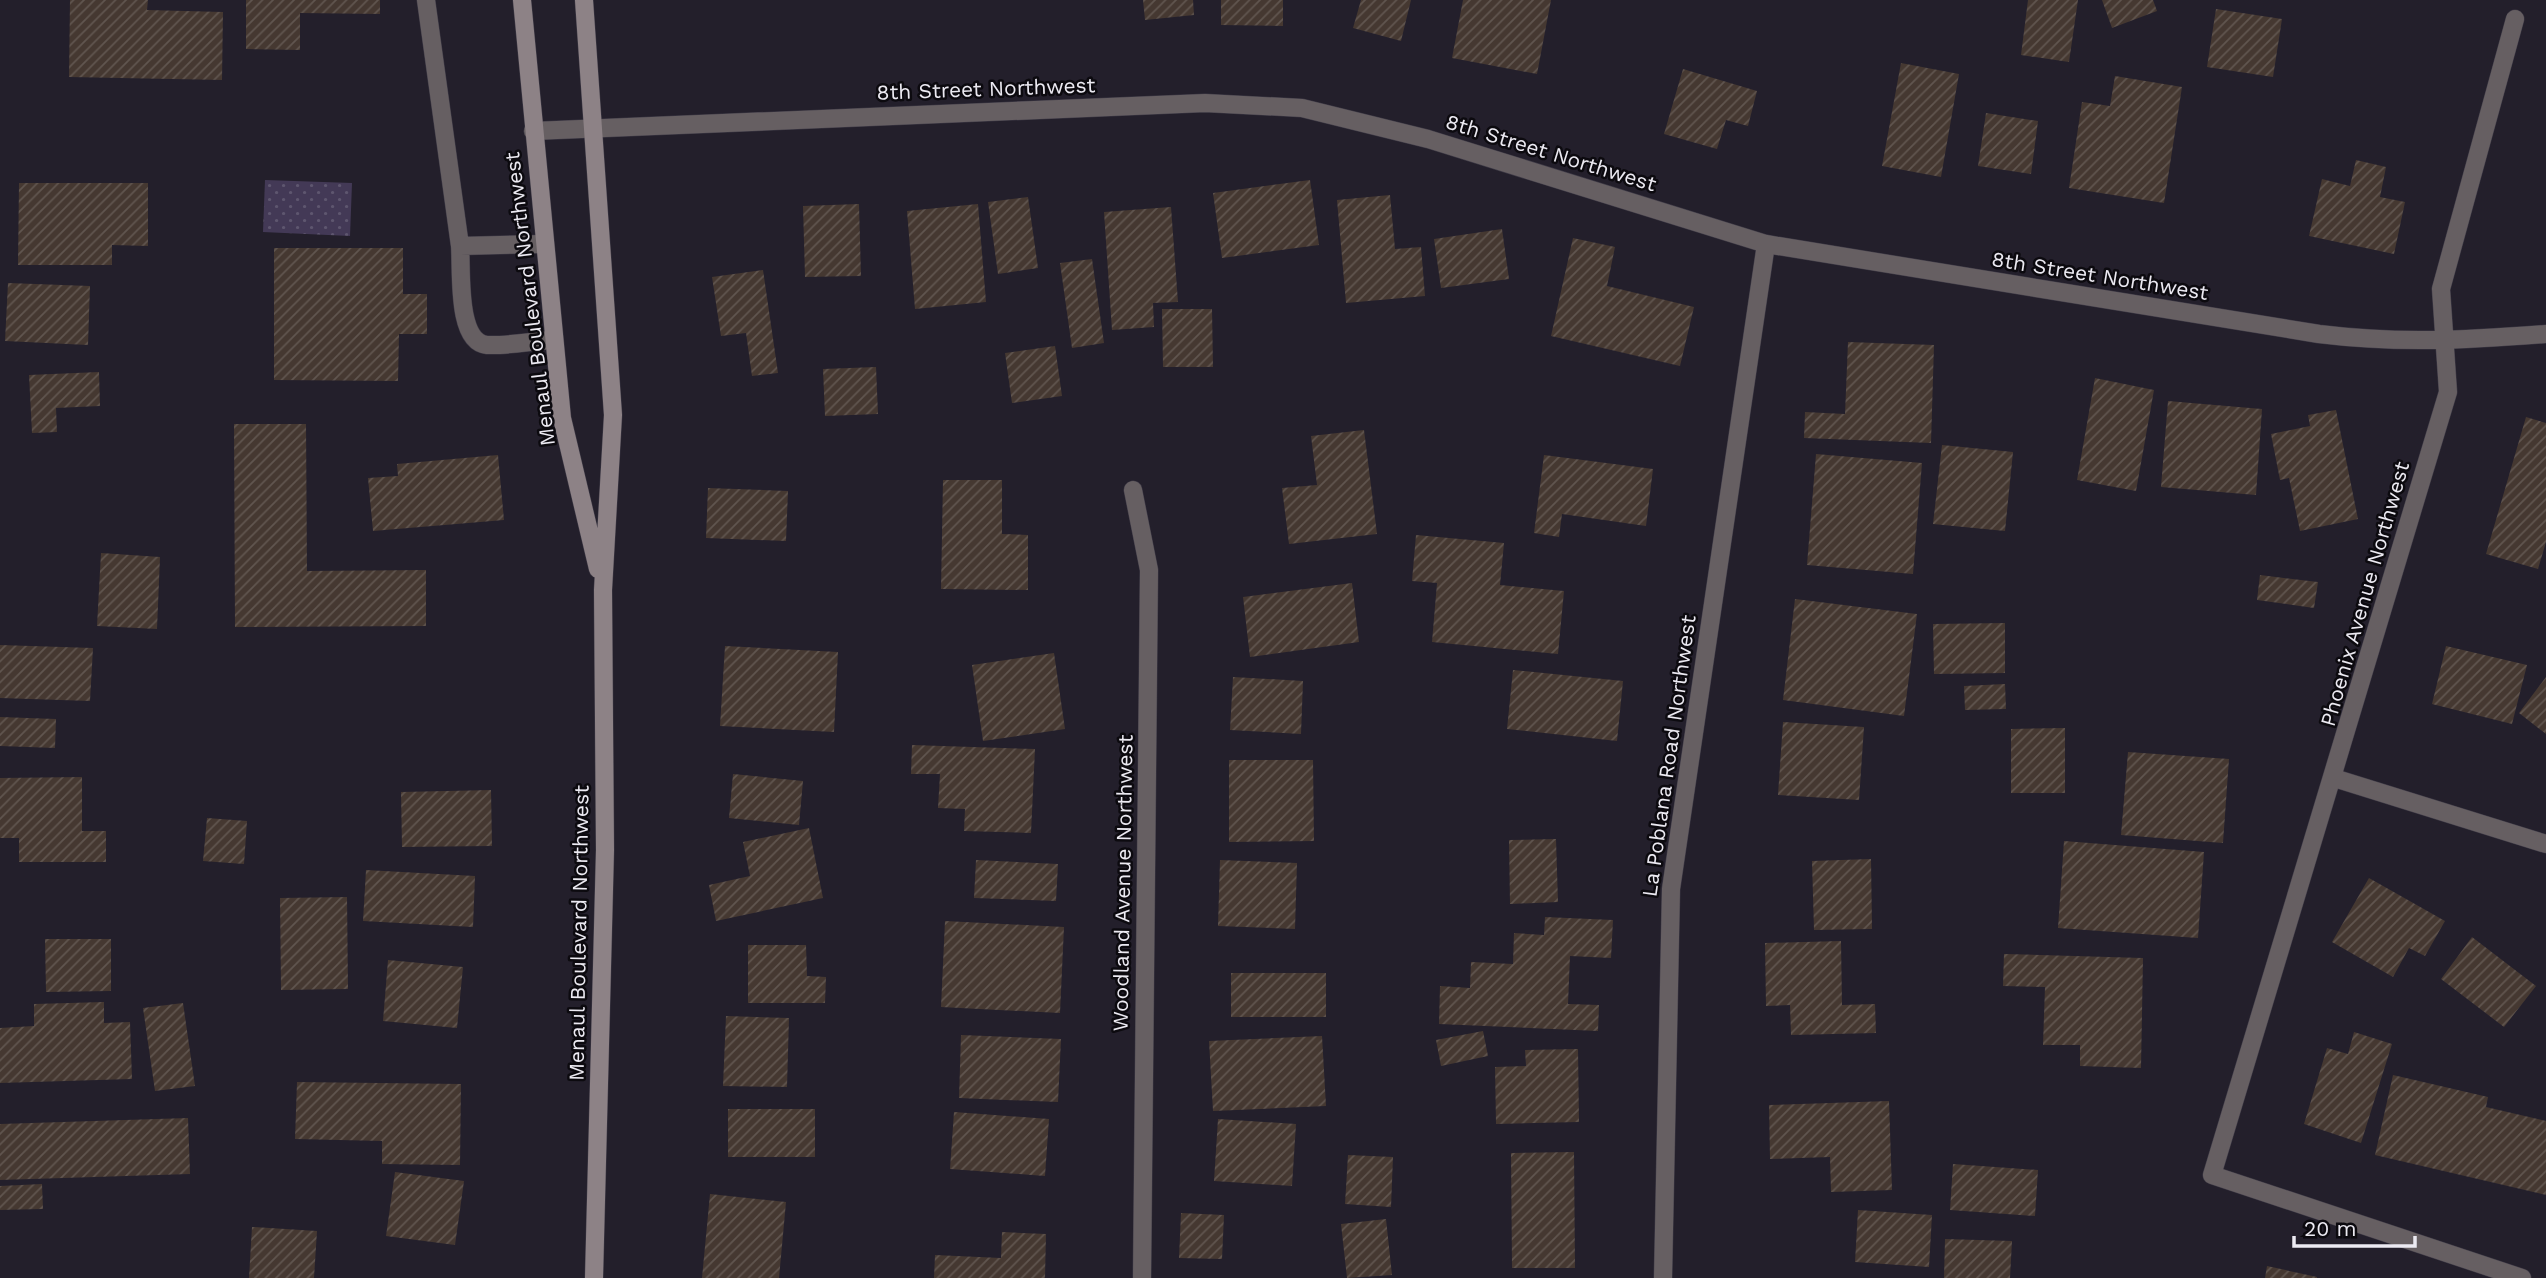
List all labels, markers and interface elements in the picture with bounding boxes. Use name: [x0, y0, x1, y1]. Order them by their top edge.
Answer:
street label: 8th Street Northwest: [876, 72, 1096, 105]
street label: 8th Street Northwest: [1443, 109, 1660, 197]
street label: Menaul Boulevard Northwest: [499, 151, 560, 447]
street label: 8th Street Northwest: [1990, 246, 2210, 305]
street label: Phoenix Avenue Northwest: [2315, 458, 2414, 729]
street label: La Poblana Road Northwest: [1636, 613, 1701, 899]
street label: Woodland Avenue Northwest: [1107, 734, 1138, 1032]
street label: Menaul Boulevard Northwest: [563, 785, 594, 1081]
scale bar: [2294, 1204, 2415, 1248]
text: 20 m: [2304, 1216, 2356, 1241]

